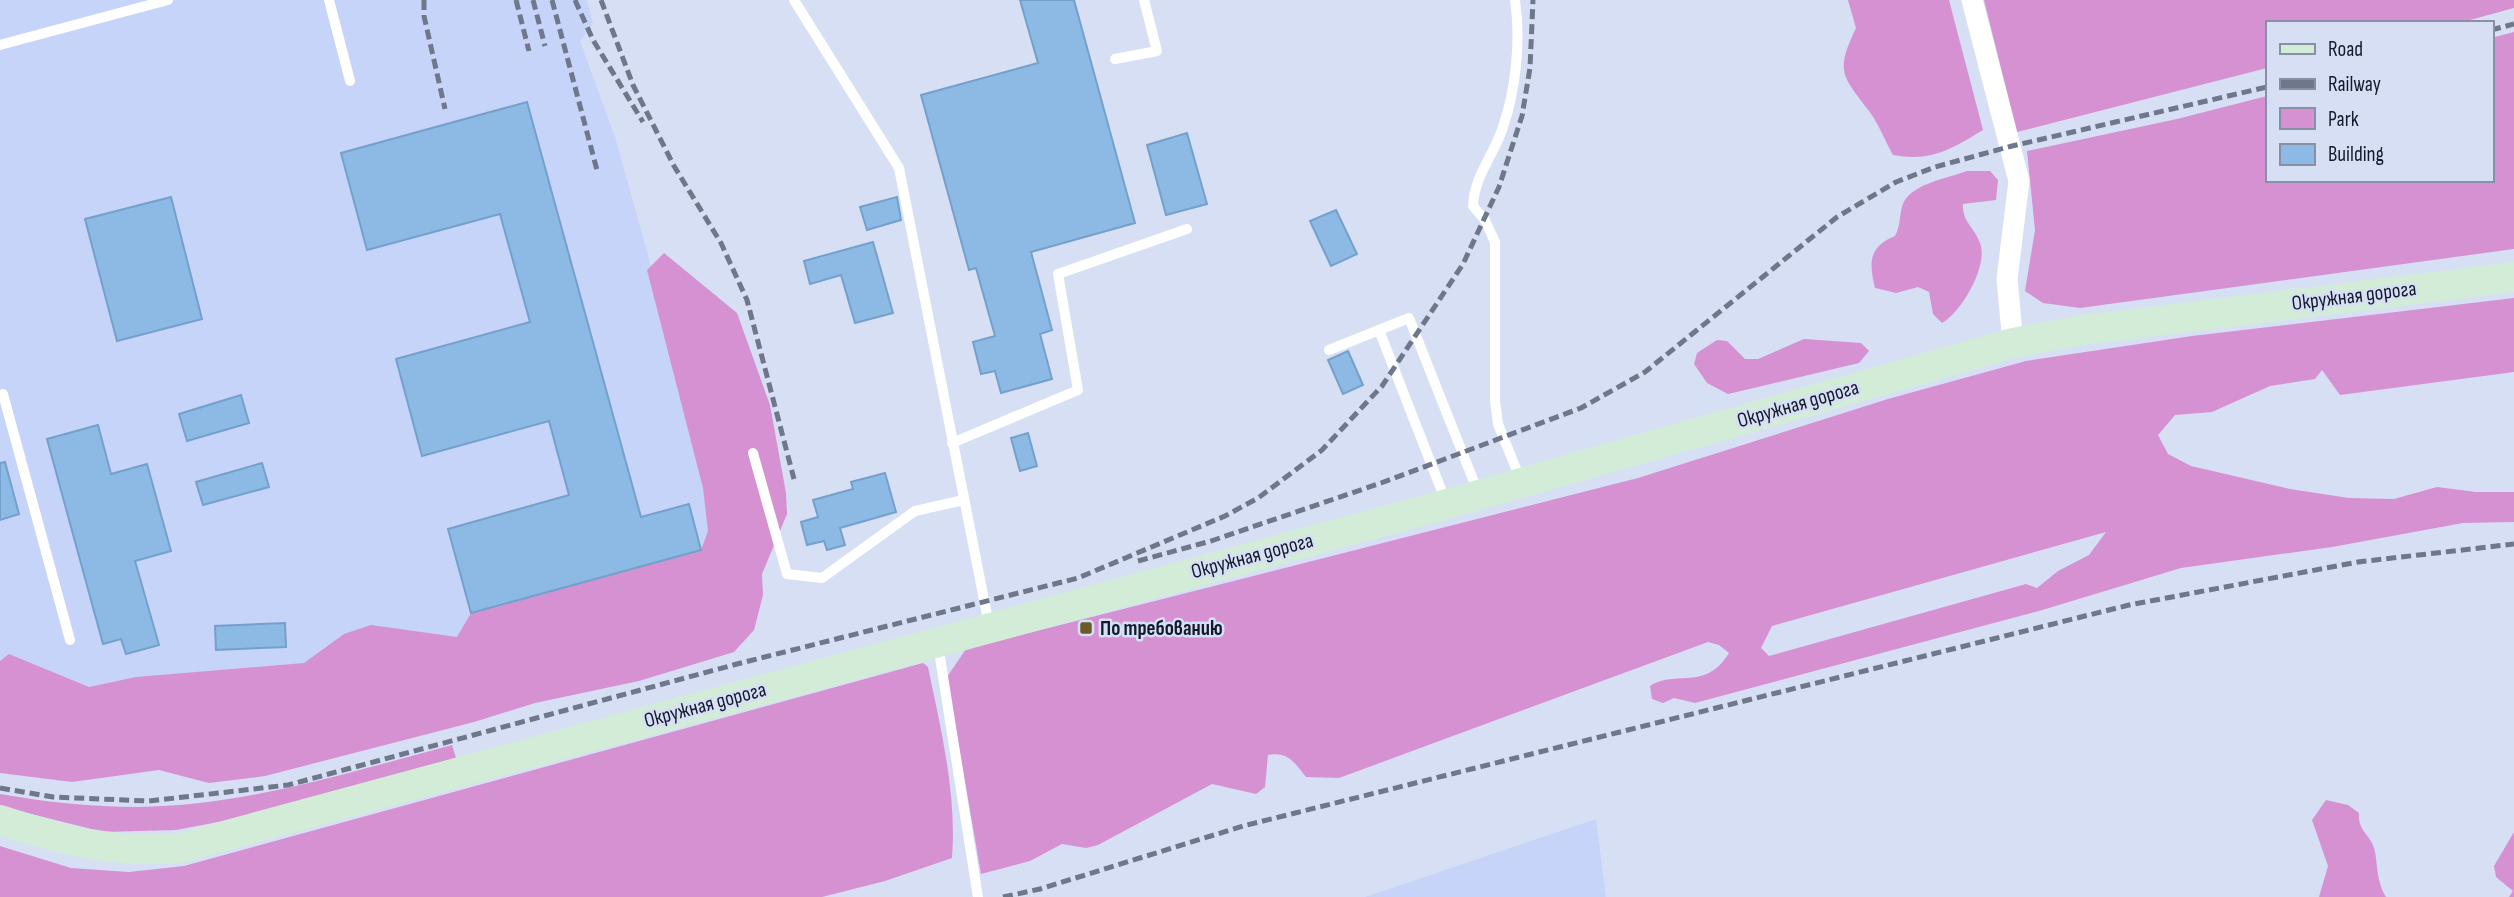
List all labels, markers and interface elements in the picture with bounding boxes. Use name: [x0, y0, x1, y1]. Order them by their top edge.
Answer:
legend: [2266, 21, 2493, 182]
text: Road: [2328, 37, 2363, 62]
text: Railway: [2328, 72, 2381, 97]
text: Park: [2328, 107, 2359, 132]
text: Building: [2328, 142, 2384, 167]
street label: Окружная дорога: [2290, 276, 2418, 316]
street label: Окружная дорога: [1734, 375, 1862, 433]
street label: Окружная дорога: [1188, 528, 1316, 584]
place label: По требованию: [1100, 616, 1223, 641]
marker: По требованию: [1078, 620, 1094, 636]
street label: Окружная дорога: [641, 677, 769, 733]

